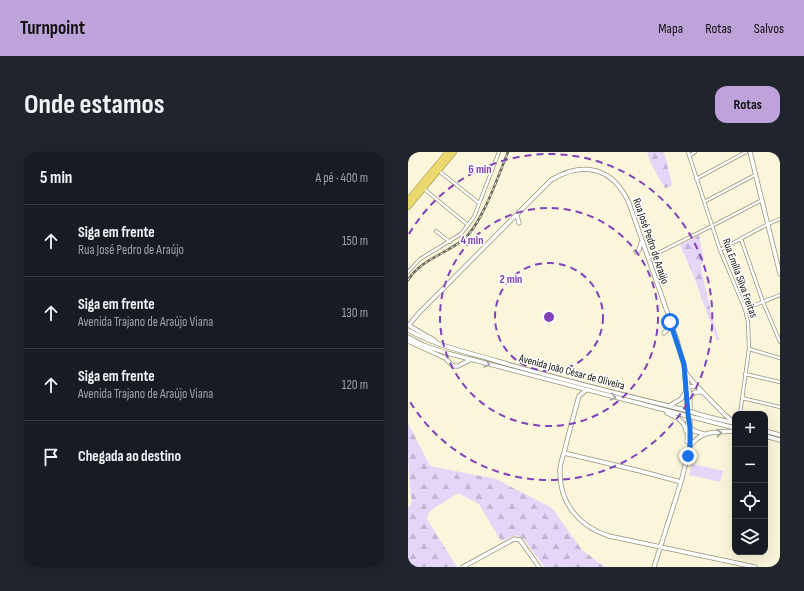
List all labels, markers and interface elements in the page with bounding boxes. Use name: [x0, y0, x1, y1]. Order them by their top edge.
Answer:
text: Turnpoint: [20, 17, 85, 40]
text: Mapa: [658, 20, 683, 37]
text: Rotas: [705, 20, 732, 37]
text: Salvos: [754, 20, 784, 37]
button: Rotas: [715, 86, 780, 123]
text: Onde estamos: [24, 88, 164, 121]
text: 6 min: [468, 162, 492, 177]
text: 5 min: [40, 168, 72, 188]
text: A pé · 400 m: [316, 170, 368, 186]
street label: Rua José Pedro de Araújo: [630, 197, 672, 286]
text: Siga em frente: [78, 223, 155, 242]
icon: ahead: [40, 230, 62, 252]
text: 150 m: [342, 233, 368, 249]
text: 4 min: [460, 233, 484, 248]
street label: Rua Emília Silva Freitas: [720, 237, 760, 320]
text: Rua José Pedro de Araújo: [78, 242, 184, 258]
text: 2 min: [500, 272, 522, 287]
text: Siga em frente: [78, 295, 155, 314]
icon: ahead: [40, 302, 62, 324]
text: 130 m: [342, 305, 368, 321]
centre of rings: [542, 310, 556, 324]
route start: [661, 313, 679, 331]
text: Avenida Trajano de Araújo Viana: [78, 314, 213, 330]
street label: Avenida João César de Oliveira: [517, 351, 626, 392]
one-way arrow: [483, 359, 490, 368]
text: Siga em frente: [78, 367, 155, 386]
icon: ahead: [40, 374, 62, 396]
text: 120 m: [342, 377, 368, 393]
text: Avenida Trajano de Araújo Viana: [78, 386, 213, 402]
one-way arrow: [609, 392, 616, 401]
map controls: [732, 411, 768, 555]
button: +: [732, 411, 768, 447]
one-way arrow: [716, 428, 722, 437]
icon: arrive: [40, 446, 62, 468]
text: Chegada ao destino: [78, 447, 181, 466]
route end: [679, 447, 697, 465]
button: −: [732, 447, 768, 483]
button: locate: [732, 483, 768, 519]
button: layers: [732, 519, 768, 555]

